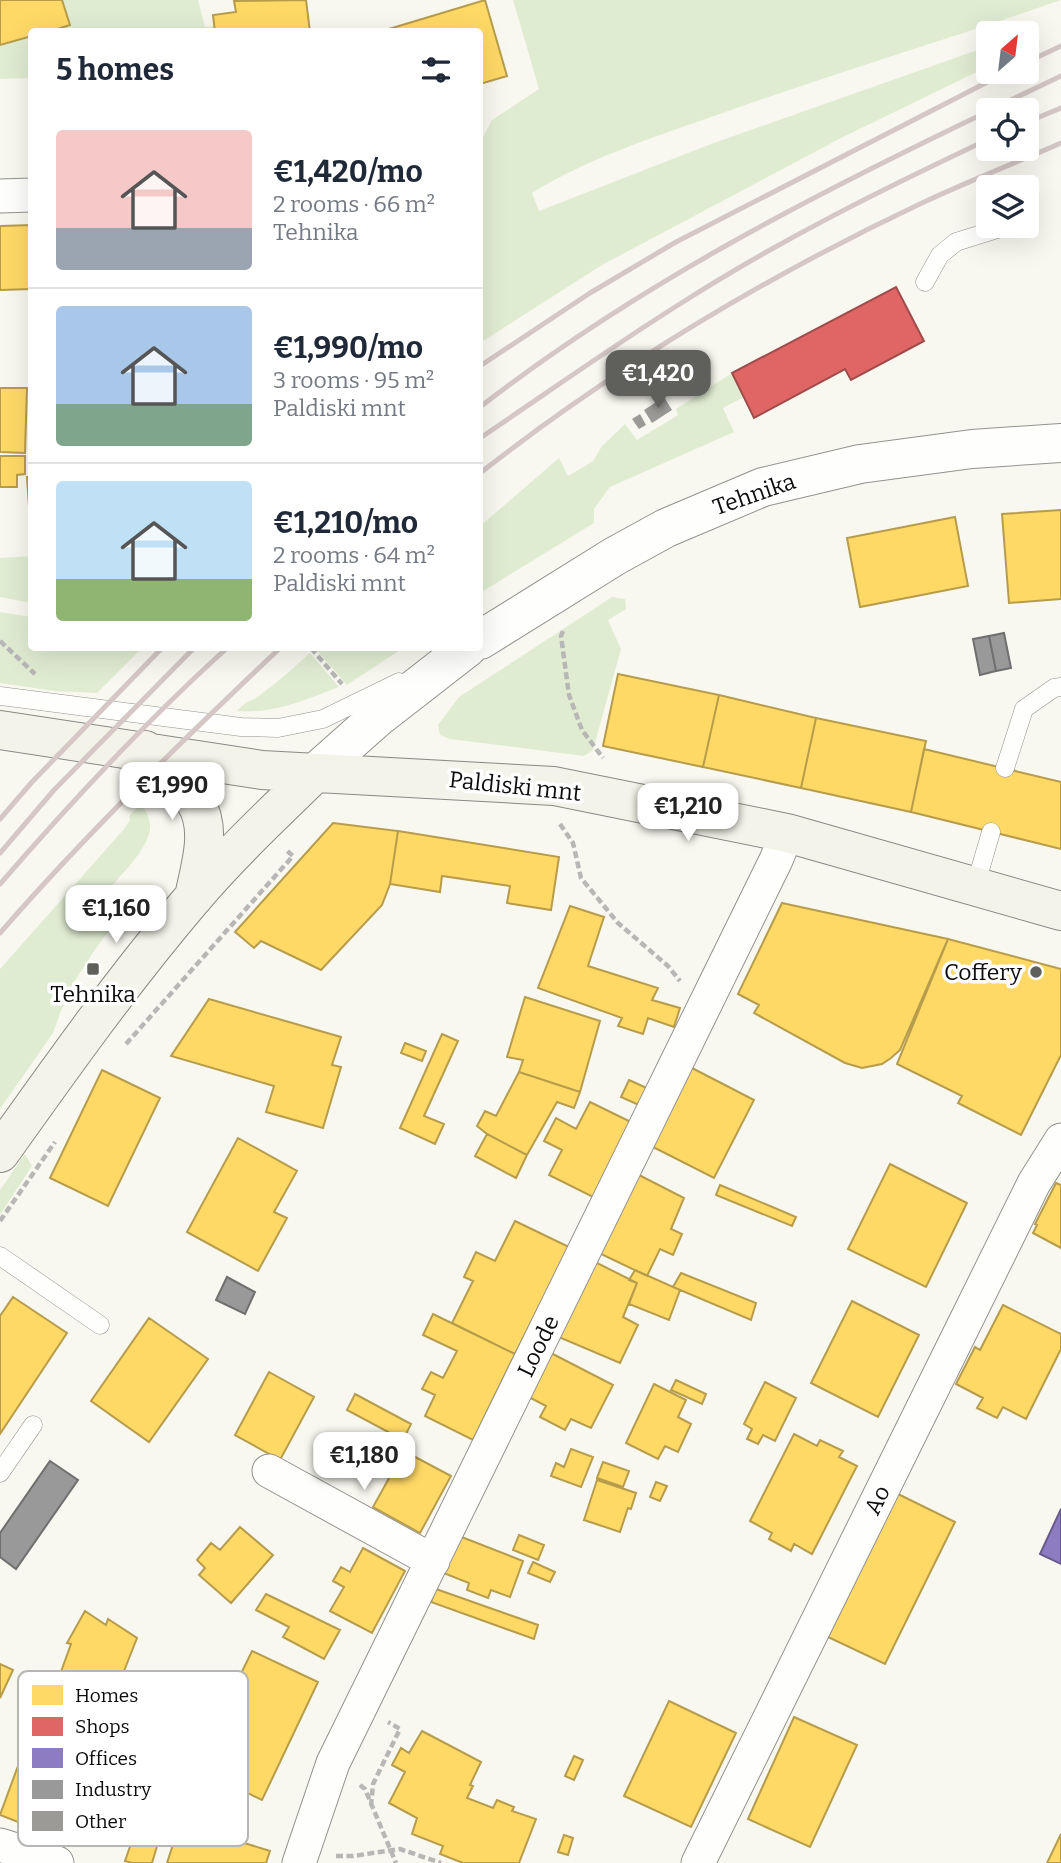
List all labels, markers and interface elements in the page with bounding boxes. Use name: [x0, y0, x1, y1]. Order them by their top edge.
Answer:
north arrow: [976, 21, 1040, 84]
map controls: [976, 21, 1039, 238]
icon: filters: [417, 51, 455, 89]
text: 5 homes: [56, 52, 174, 88]
button: locate: [976, 98, 1039, 161]
text: €1,420/mo: [273, 154, 423, 190]
icon: home: [112, 158, 196, 242]
button: layers: [976, 175, 1039, 238]
text: 2 rooms · 66 m²: [273, 190, 435, 218]
text: Tehnika: [273, 218, 359, 246]
text: €1,990/mo: [273, 330, 423, 366]
icon: home: [112, 334, 196, 418]
pin: €1,420: [601, 350, 715, 410]
text: €1,420: [622, 359, 694, 387]
text: 3 rooms · 95 m²: [273, 366, 434, 394]
text: Paldiski mnt: [273, 394, 406, 422]
street label: Tehnika: [709, 467, 799, 521]
text: €1,210/mo: [273, 505, 418, 541]
icon: home: [112, 509, 196, 593]
text: 2 rooms · 64 m²: [273, 541, 435, 569]
text: Paldiski mnt: [273, 569, 406, 597]
pin: €1,990: [115, 762, 229, 822]
street label: Paldiski mnt: [448, 765, 582, 807]
text: €1,990: [136, 771, 208, 799]
pin: €1,210: [631, 784, 745, 843]
text: €1,210: [653, 792, 723, 820]
pin: €1,160: [59, 886, 173, 945]
text: €1,160: [81, 894, 151, 922]
place label: Coffery: [944, 958, 1023, 986]
marker: Tehnika: [85, 961, 101, 977]
marker: Coffery: [1028, 964, 1044, 980]
place label: Tehnika: [50, 980, 136, 1008]
street label: Loode: [511, 1311, 565, 1381]
pin: €1,180: [307, 1432, 421, 1492]
text: €1,180: [329, 1441, 399, 1469]
street label: Ao: [858, 1481, 896, 1519]
legend: [18, 1671, 248, 1846]
text: Homes: [75, 1684, 138, 1707]
text: Shops: [75, 1715, 130, 1738]
text: Offices: [75, 1747, 137, 1770]
text: Industry: [75, 1778, 152, 1801]
text: Other: [75, 1810, 127, 1833]

